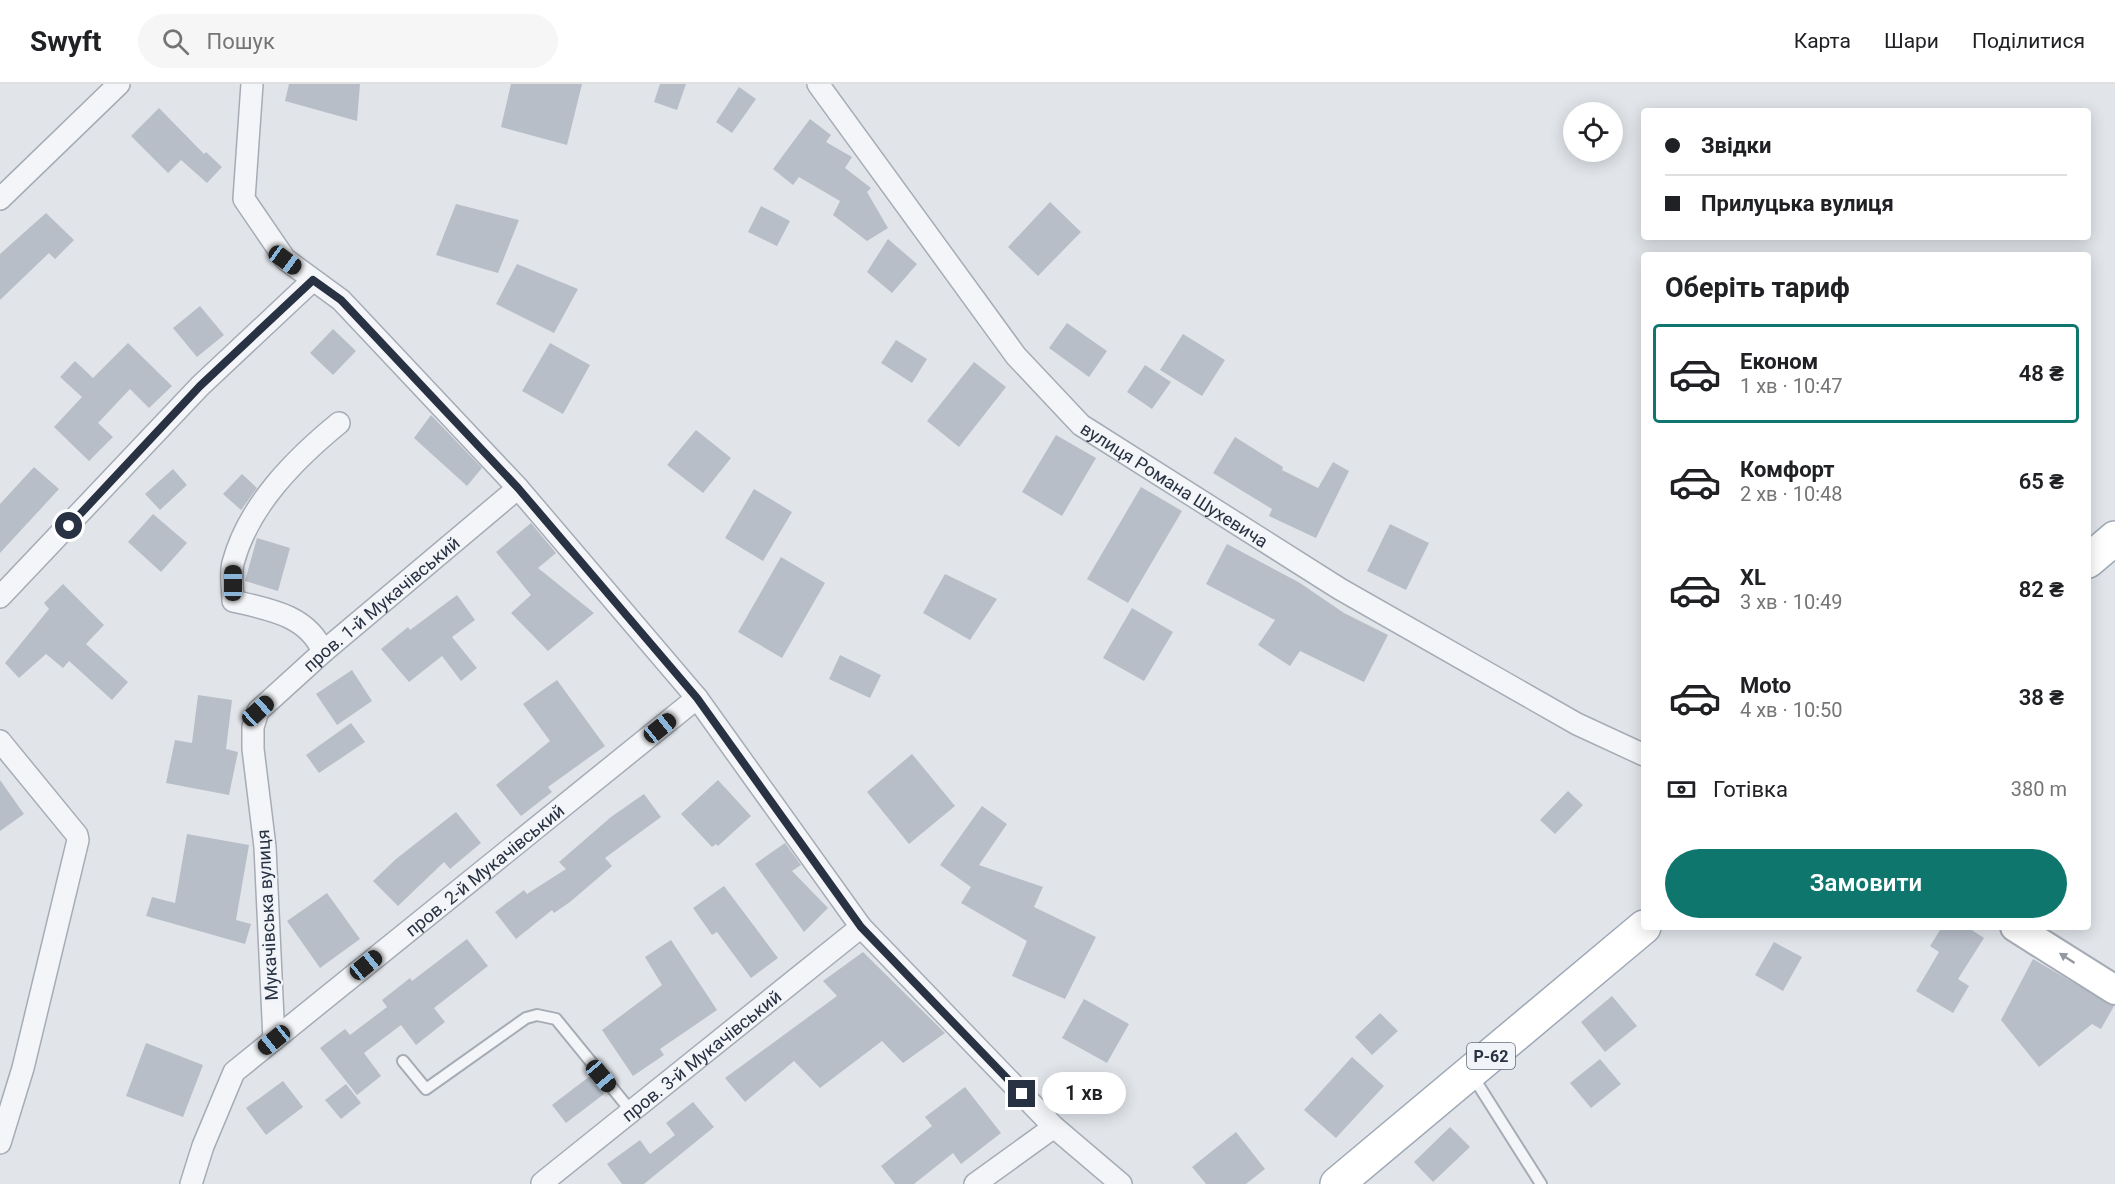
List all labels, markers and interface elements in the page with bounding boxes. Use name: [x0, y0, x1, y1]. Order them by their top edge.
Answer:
search box: [138, 14, 558, 68]
text: Swyft: [30, 25, 102, 58]
icon: search: [159, 25, 192, 58]
text: Пошук: [207, 29, 275, 54]
text: Карта: [1794, 29, 1851, 53]
text: Шари: [1884, 29, 1939, 53]
text: Поділитися: [1972, 29, 2085, 53]
map controls: [1563, 102, 1623, 162]
button: locate: [1563, 102, 1623, 162]
text: Звідки: [1701, 133, 1771, 158]
text: Прилуцька вулиця: [1701, 191, 1894, 216]
car: [265, 242, 305, 278]
text: Оберіть тариф: [1665, 272, 1850, 304]
icon: car: [1668, 347, 1722, 401]
text: Економ: [1740, 349, 1818, 374]
text: 48 ₴: [2019, 361, 2064, 386]
text: 1 хв · 10:47: [1740, 374, 1843, 398]
street label: вулиця Романа Шухевича: [1077, 417, 1272, 551]
icon: car: [1668, 455, 1722, 509]
text: Комфорт: [1740, 457, 1835, 482]
text: 65 ₴: [2019, 469, 2064, 494]
text: 2 хв · 10:48: [1740, 482, 1843, 506]
route start: [55, 512, 82, 539]
street label: пров. 1-й Мукачівський: [298, 532, 463, 676]
icon: car: [1668, 563, 1722, 617]
car: [224, 565, 242, 601]
text: XL: [1740, 565, 1766, 590]
text: 82 ₴: [2019, 577, 2064, 602]
text: 3 хв · 10:49: [1740, 590, 1843, 614]
icon: car: [1668, 671, 1722, 725]
text: Moto: [1740, 673, 1791, 698]
text: 38 ₴: [2019, 685, 2064, 710]
car: [239, 692, 277, 730]
text: 4 хв · 10:50: [1740, 698, 1843, 722]
car: [640, 710, 680, 746]
icon: cash: [1665, 773, 1698, 806]
text: Готівка: [1713, 777, 1788, 802]
text: 380 m: [2011, 777, 2067, 801]
street label: пров. 2-й Мукачівський: [401, 799, 568, 940]
street label: Мукачівська вулиця: [252, 829, 282, 1001]
button: Замовити: [1665, 849, 2067, 918]
car: [346, 947, 386, 983]
one-way arrow: [2058, 952, 2075, 963]
street label: пров. 3-й Мукачівський: [617, 985, 785, 1126]
car: [254, 1022, 294, 1058]
road number: Р-62: [1467, 1043, 1515, 1069]
car: [583, 1056, 619, 1096]
callout: 1 хв: [1043, 1073, 1127, 1115]
route end: [1008, 1080, 1035, 1107]
text: 1 хв: [1065, 1081, 1103, 1105]

